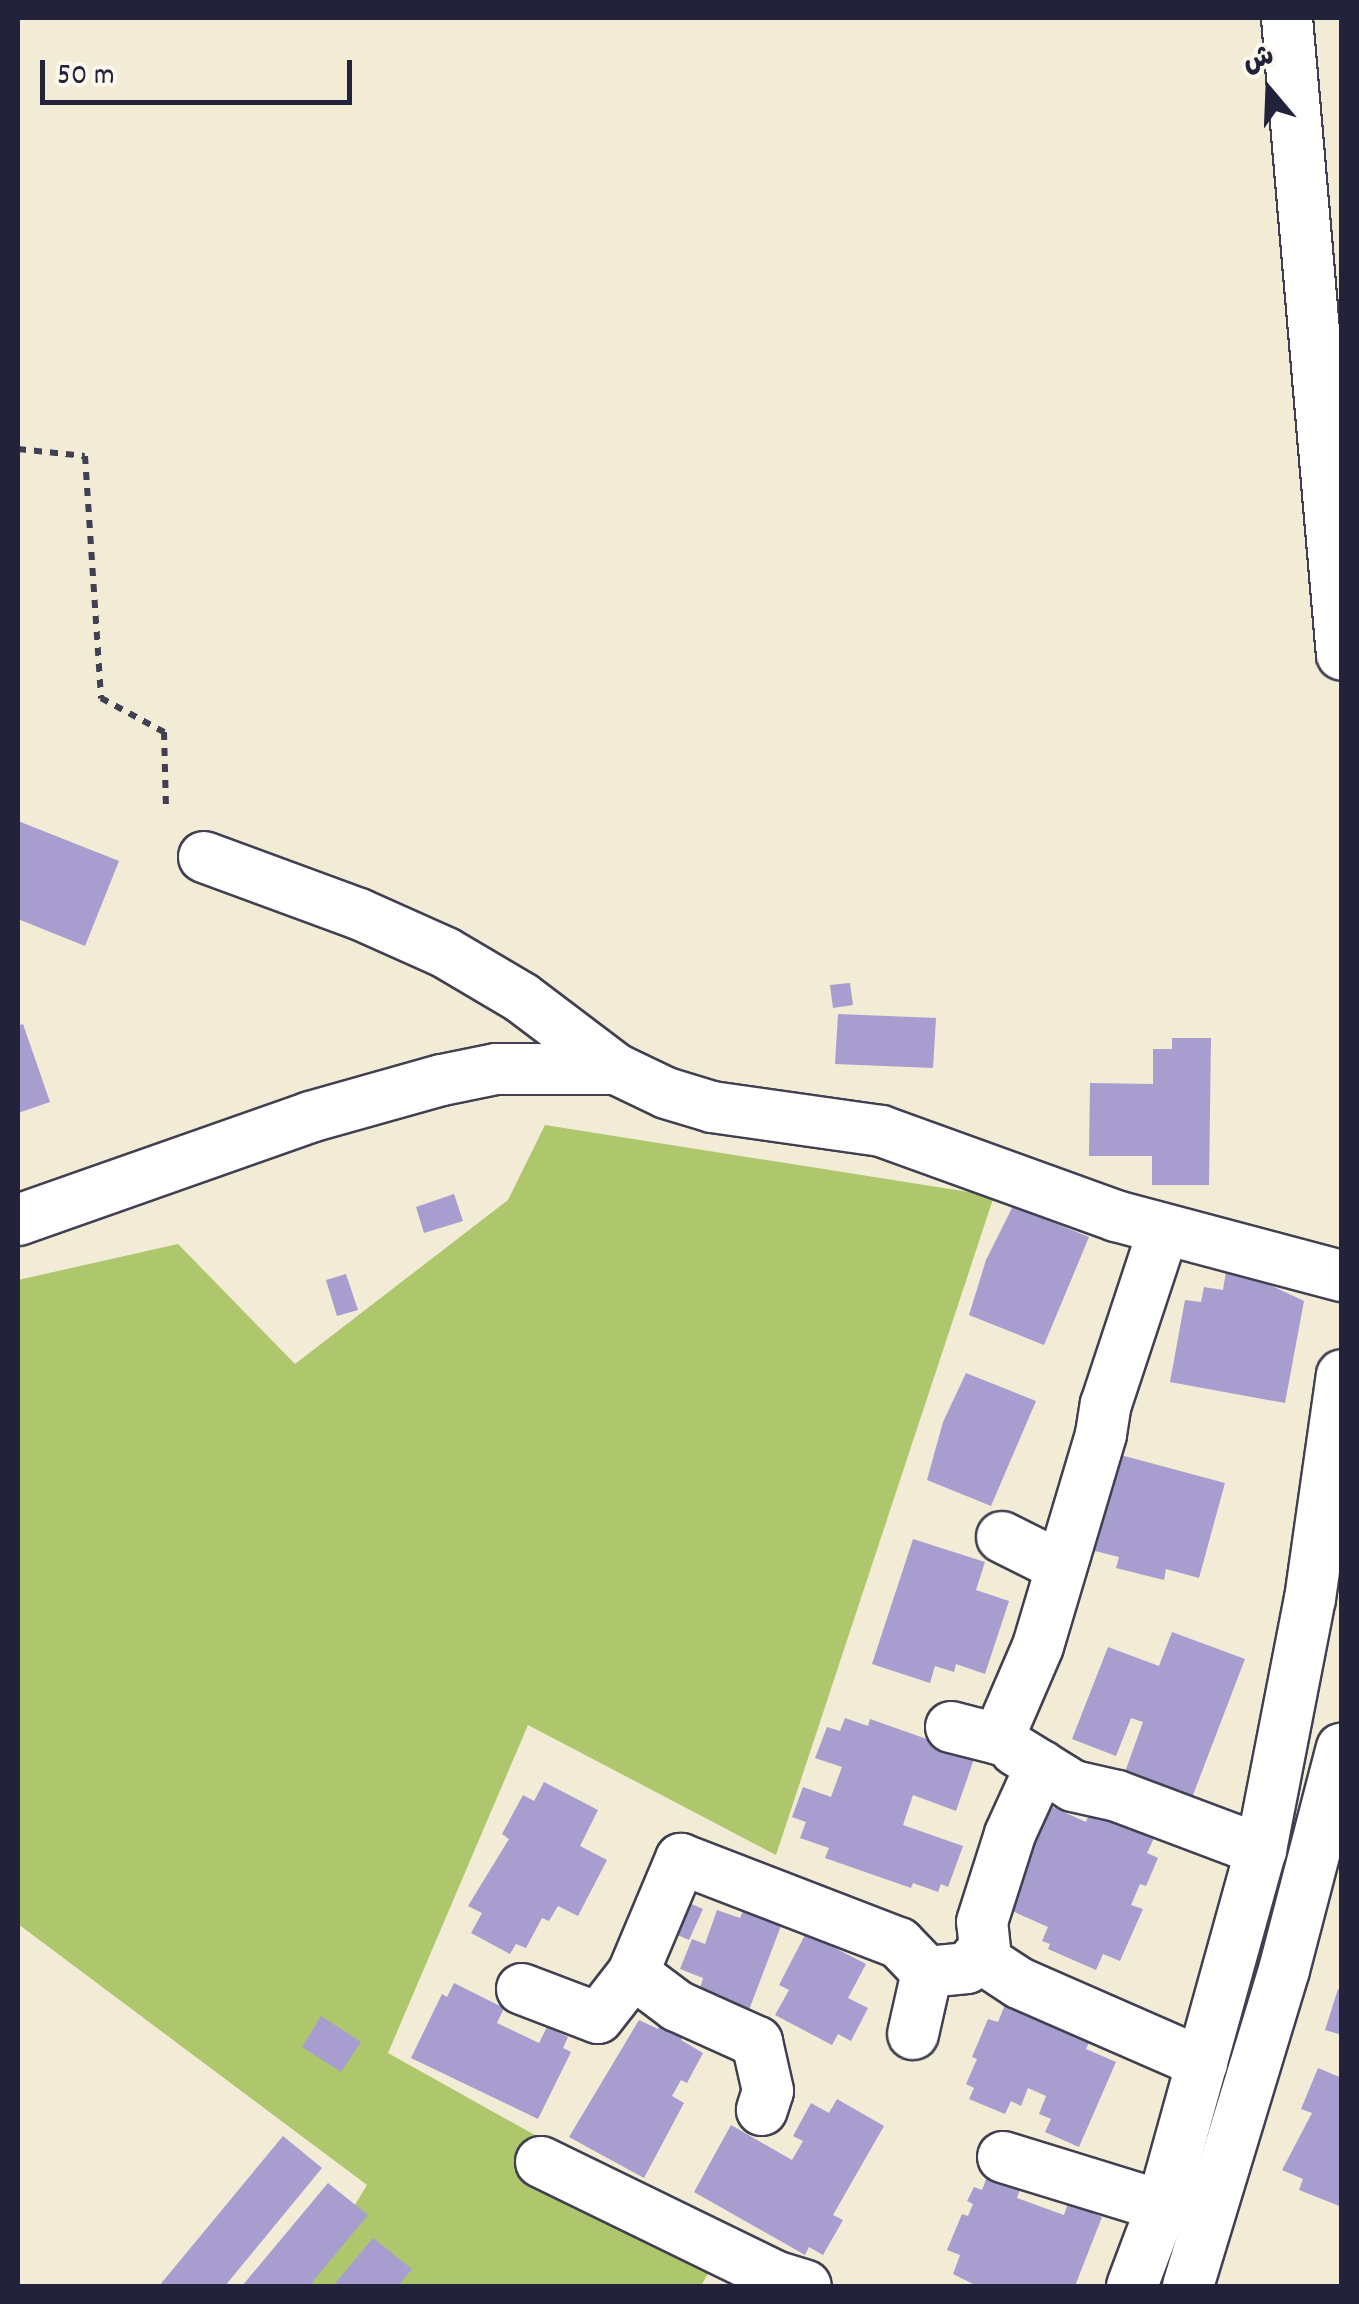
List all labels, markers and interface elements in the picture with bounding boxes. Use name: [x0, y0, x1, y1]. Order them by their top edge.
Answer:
text: ش: [1238, 38, 1280, 86]
scale bar: [45, 40, 358, 102]
north arrow: [1219, 40, 1319, 140]
text: 50 m: [57, 56, 115, 99]

